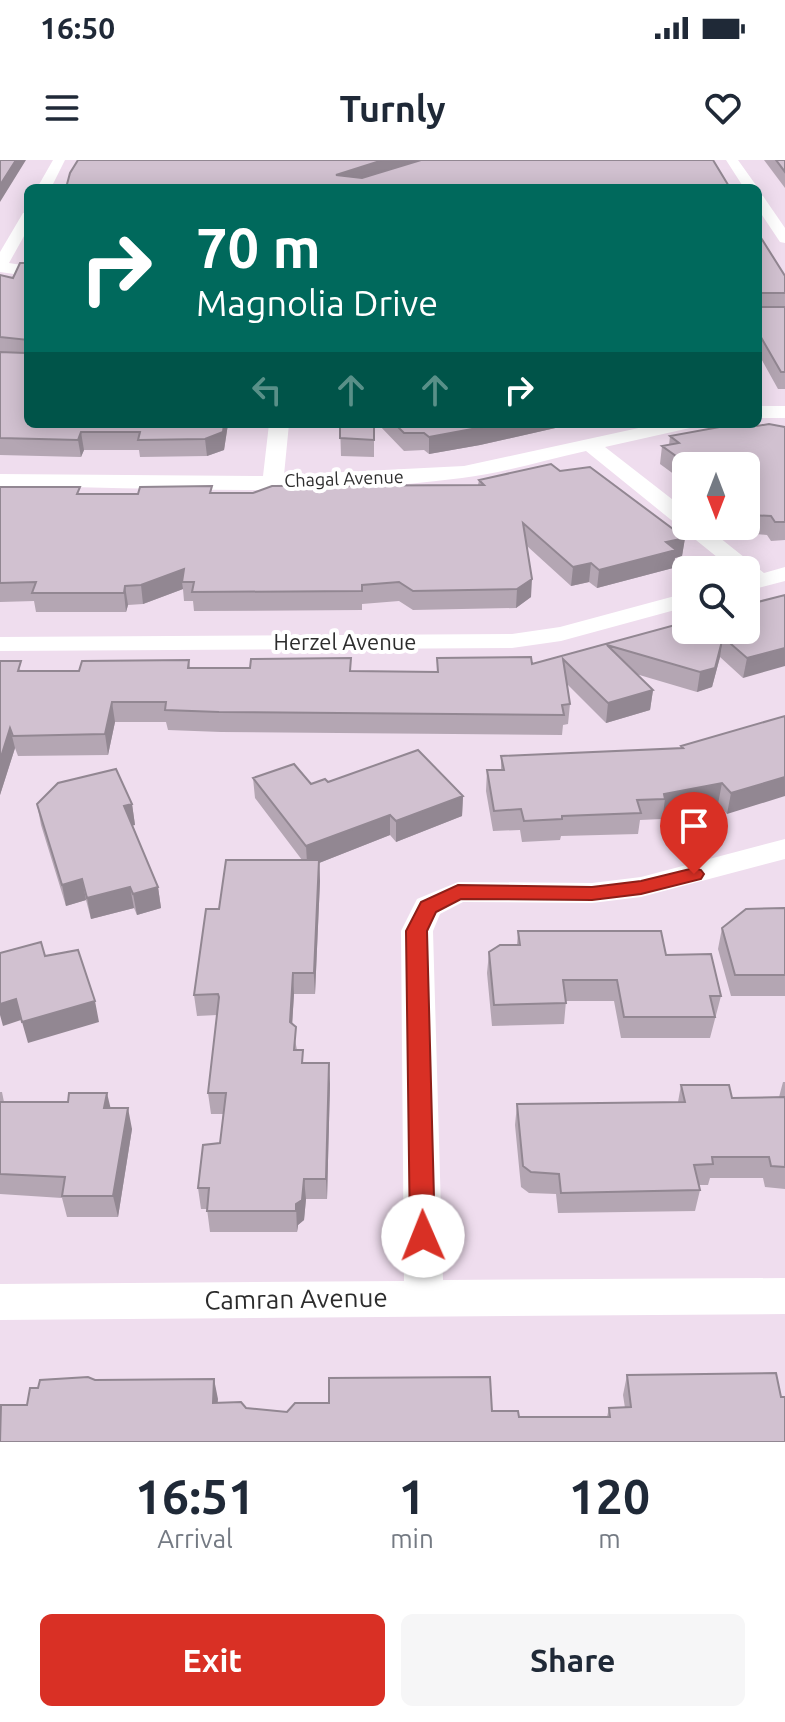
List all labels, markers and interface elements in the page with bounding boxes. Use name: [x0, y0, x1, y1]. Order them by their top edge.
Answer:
text: 16:50: [40, 11, 115, 45]
icon: menu: [40, 86, 84, 130]
icon: heart: [701, 86, 745, 130]
text: Turnly: [339, 88, 446, 129]
icon: right: [64, 216, 168, 320]
text: 70 m: [196, 216, 321, 279]
text: Magnolia Drive: [196, 282, 438, 323]
icon: left: [245, 368, 289, 412]
icon: ahead: [329, 368, 373, 412]
icon: ahead: [413, 368, 457, 412]
icon: right: [497, 368, 541, 412]
north arrow: [672, 452, 760, 540]
map controls: [672, 452, 760, 644]
street label: Chagal Avenue: [284, 466, 404, 490]
button: search: [672, 556, 760, 644]
street label: Herzel Avenue: [274, 629, 416, 654]
pin: [660, 792, 728, 874]
icon: arrive: [672, 804, 716, 848]
position arrow: [381, 1194, 465, 1278]
street label: Camran Avenue: [204, 1282, 388, 1315]
text: 16:51: [135, 1469, 255, 1523]
text: 1: [398, 1469, 425, 1523]
text: 120: [569, 1469, 650, 1523]
text: Arrival: [157, 1524, 233, 1553]
text: min: [390, 1524, 434, 1553]
text: m: [598, 1524, 621, 1553]
button: Exit: [40, 1614, 385, 1706]
button: Share: [401, 1614, 745, 1706]

